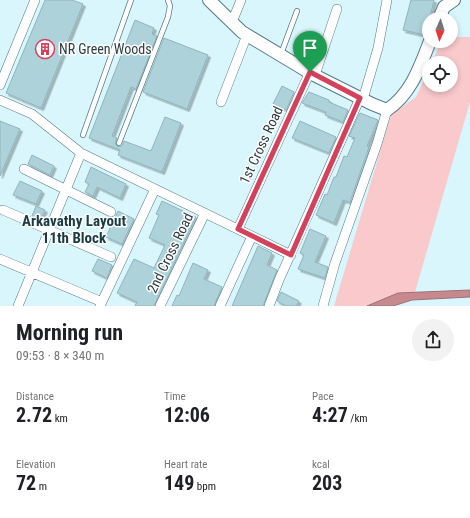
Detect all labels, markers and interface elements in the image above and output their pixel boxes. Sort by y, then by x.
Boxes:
north arrow [422,12,458,48]
map controls [422,12,458,92]
pin [293,31,327,72]
icon: arrive [299,37,321,59]
building icon: NR Green Woods [34,38,56,60]
place label: NR Green Woods [59,41,152,57]
button: locate [422,56,458,92]
street label: 1st Cross Road [236,104,286,186]
street label: 2nd Cross Road [144,210,196,296]
district label: Arkavathy Layout 11th Block [22,212,126,247]
button: share [412,319,454,361]
text: Morning run [16,320,123,345]
text: 09:53 · 8 × 340 m [16,348,104,363]
text: Distance [16,390,54,403]
text: Time [164,390,186,403]
text: Pace [312,390,334,403]
text: 2.72 [16,403,52,427]
text: 12:06 [164,403,210,427]
text: 4:27 [312,403,348,427]
text: km [52,412,68,425]
text: /km [348,412,368,425]
text: Elevation [16,458,56,471]
text: Heart rate [164,458,207,471]
text: kcal [312,458,330,471]
text: 72 [16,471,36,495]
text: 149 [164,471,194,495]
text: 203 [312,471,342,495]
text: m [36,480,47,493]
text: bpm [194,480,216,493]

